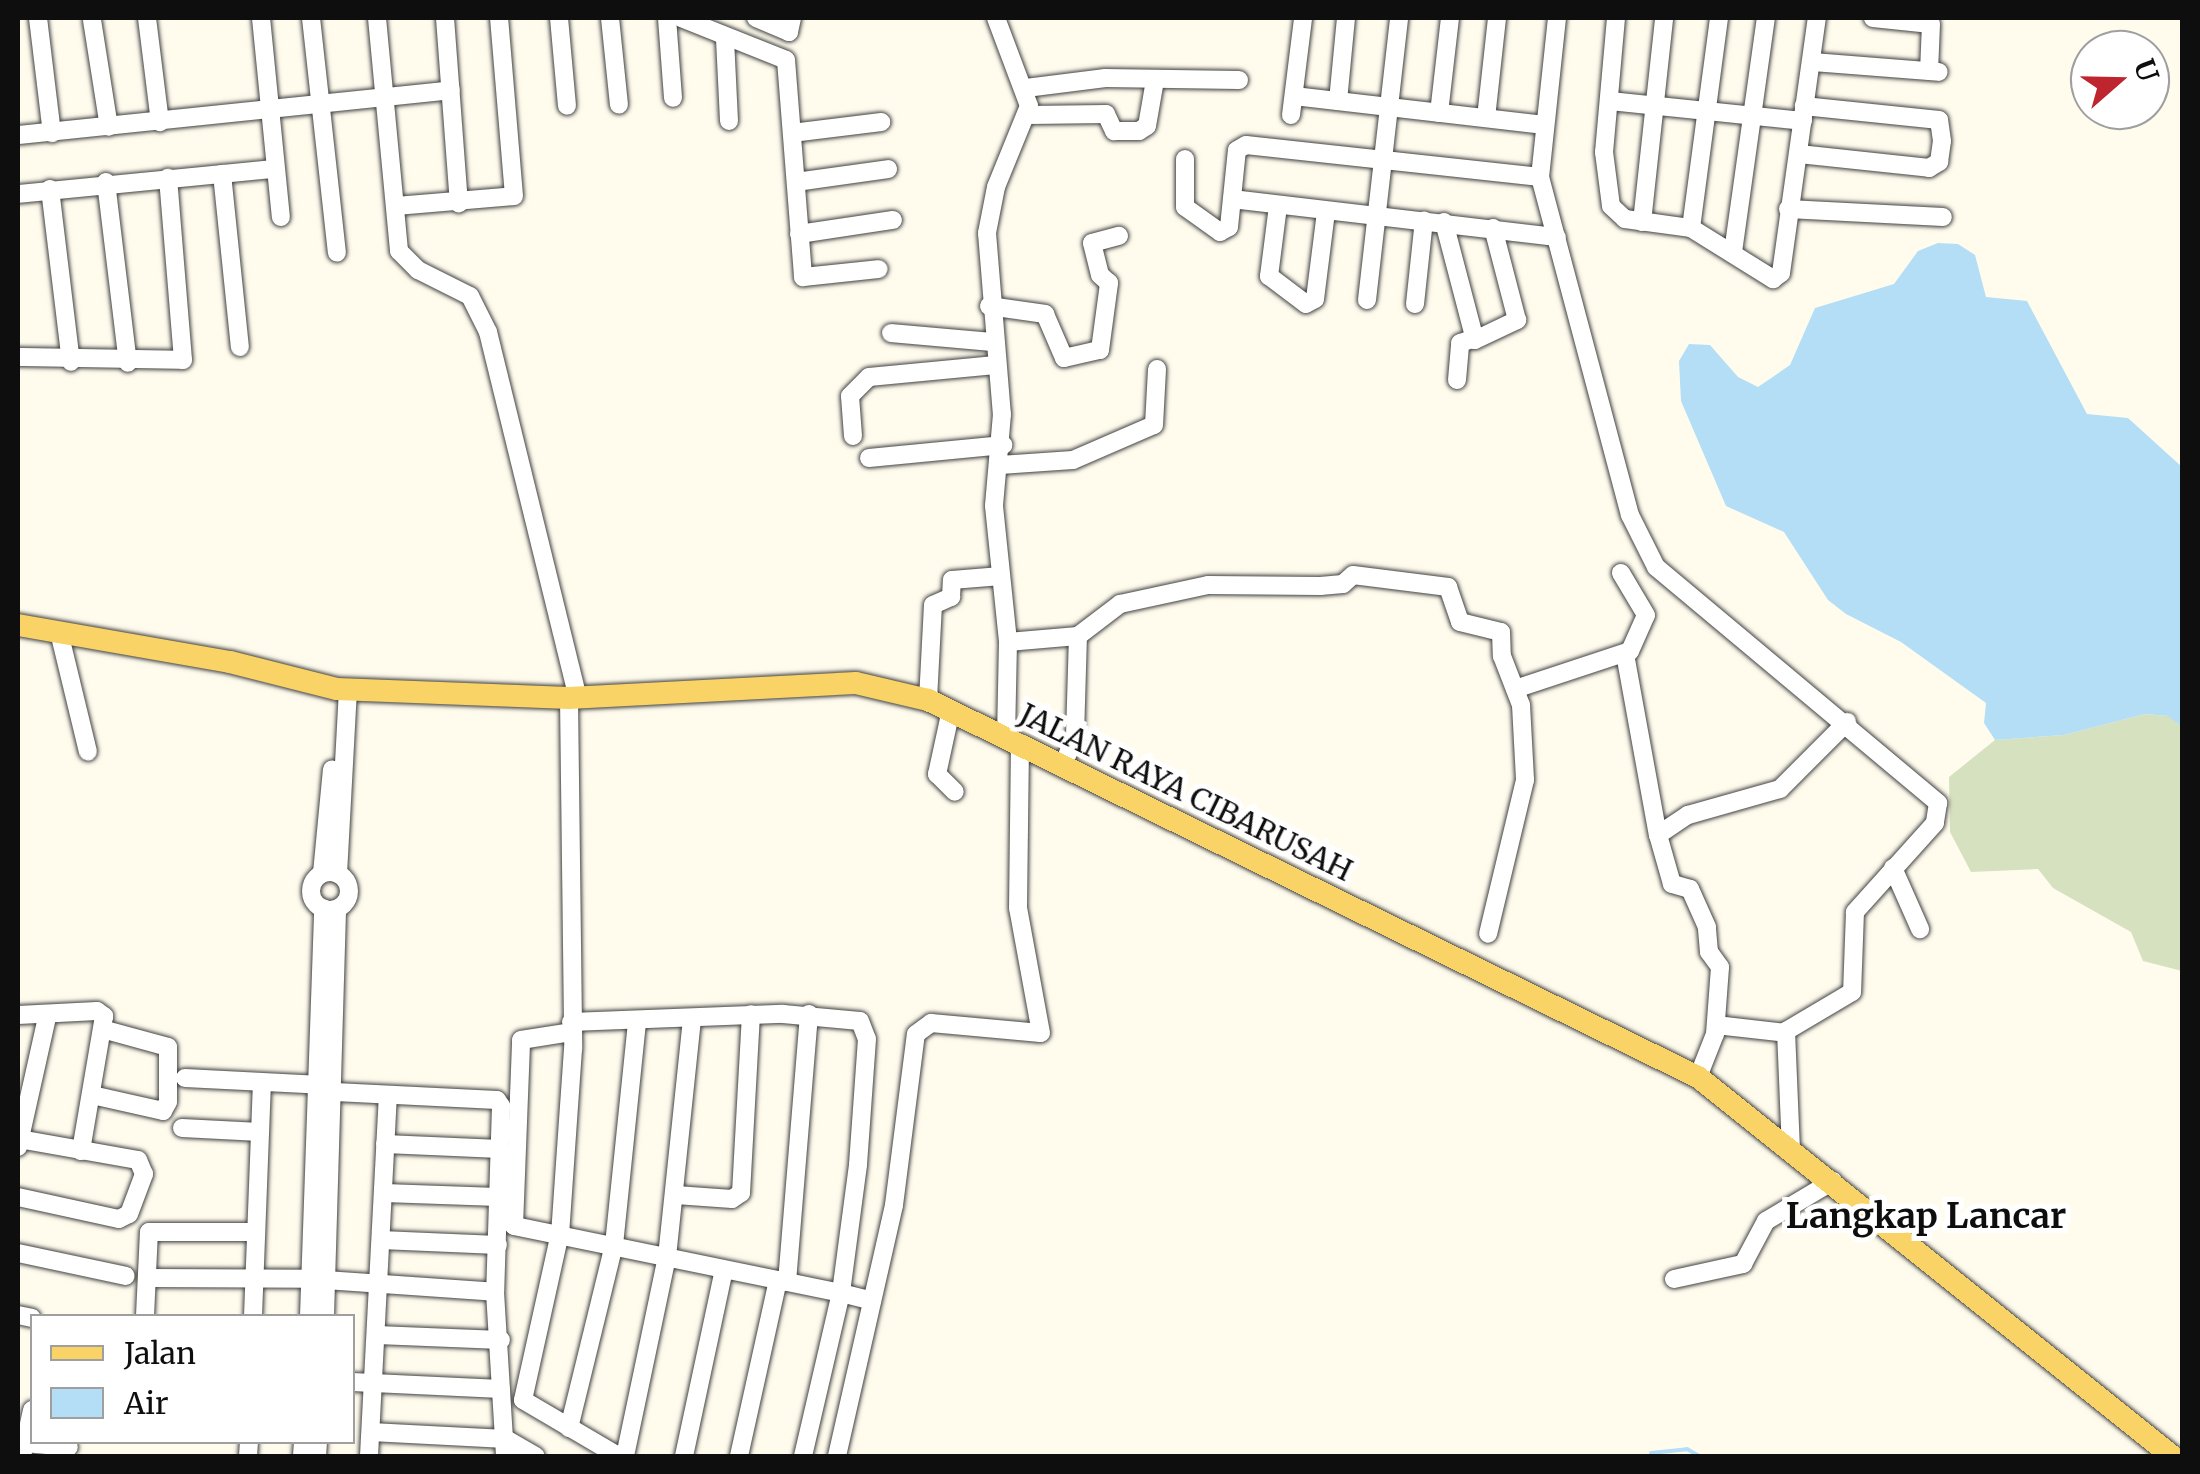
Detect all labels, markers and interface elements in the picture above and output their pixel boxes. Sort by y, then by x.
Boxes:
north arrow [2070,30,2170,130]
text: U [2126,54,2167,86]
street label: JALAN RAYA CIBARUSAH [1014,696,1358,888]
district label: Langkap Lancar [1786,1195,2066,1237]
legend [30,1314,355,1444]
text: Jalan [124,1334,196,1372]
text: Air [124,1384,168,1422]

